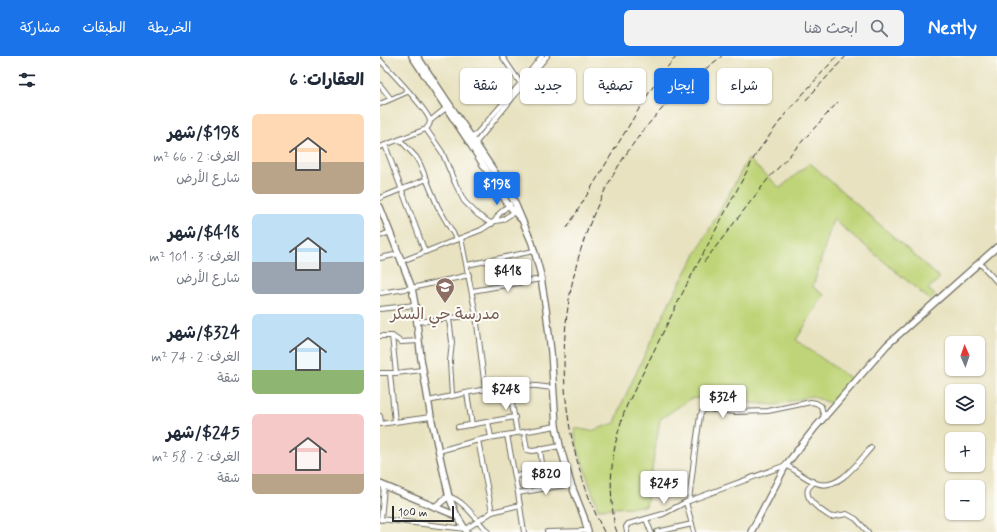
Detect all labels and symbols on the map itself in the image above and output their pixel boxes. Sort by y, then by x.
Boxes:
pin: $198 [473,172,521,206]
pin: $418 [484,259,532,293]
school or university icon: مدرسة حي السكر [434,276,456,304]
place label: مدرسة حي السكر [388,304,500,328]
north arrow [945,336,985,376]
pin: $248 [482,377,530,411]
pin: $324 [699,385,747,419]
pin: $820 [522,462,570,496]
pin: $245 [640,471,688,505]
scale bar [392,504,454,523]

